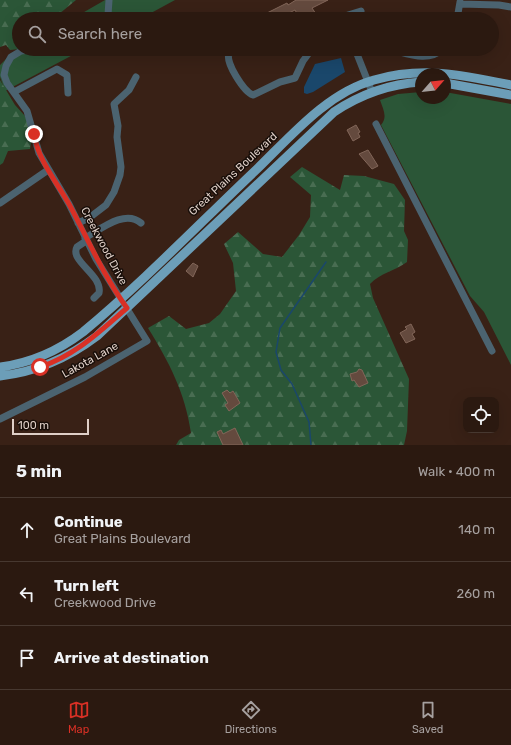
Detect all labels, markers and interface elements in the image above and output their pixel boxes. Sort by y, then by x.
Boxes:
search box [12,12,499,56]
icon: search [26,23,48,45]
text: Search here [58,25,142,43]
north arrow [415,68,451,104]
route end [25,125,43,143]
street label: Great Plains Boulevard [186,130,280,218]
street label: Creekwood Drive [78,205,130,287]
street label: Lakota Lane [60,339,120,381]
route start [31,358,49,376]
map controls [463,397,499,433]
button: locate [463,397,499,433]
scale bar [12,417,89,436]
text: 100 m [18,419,49,432]
text: 5 min [16,461,62,481]
text: Walk · 400 m [418,464,495,479]
text: Continue [54,513,123,531]
icon: ahead [16,519,38,541]
text: 140 m [458,522,495,537]
text: Great Plains Boulevard [54,531,191,546]
text: Turn left [54,577,119,595]
icon: left [16,583,38,605]
text: 260 m [457,586,495,601]
text: Creekwood Drive [54,595,156,610]
icon: arrive [16,647,38,669]
text: Arrive at destination [54,649,209,667]
tab: Map [68,699,90,736]
tab: Directions [225,699,277,736]
tab: Saved [412,699,443,736]

